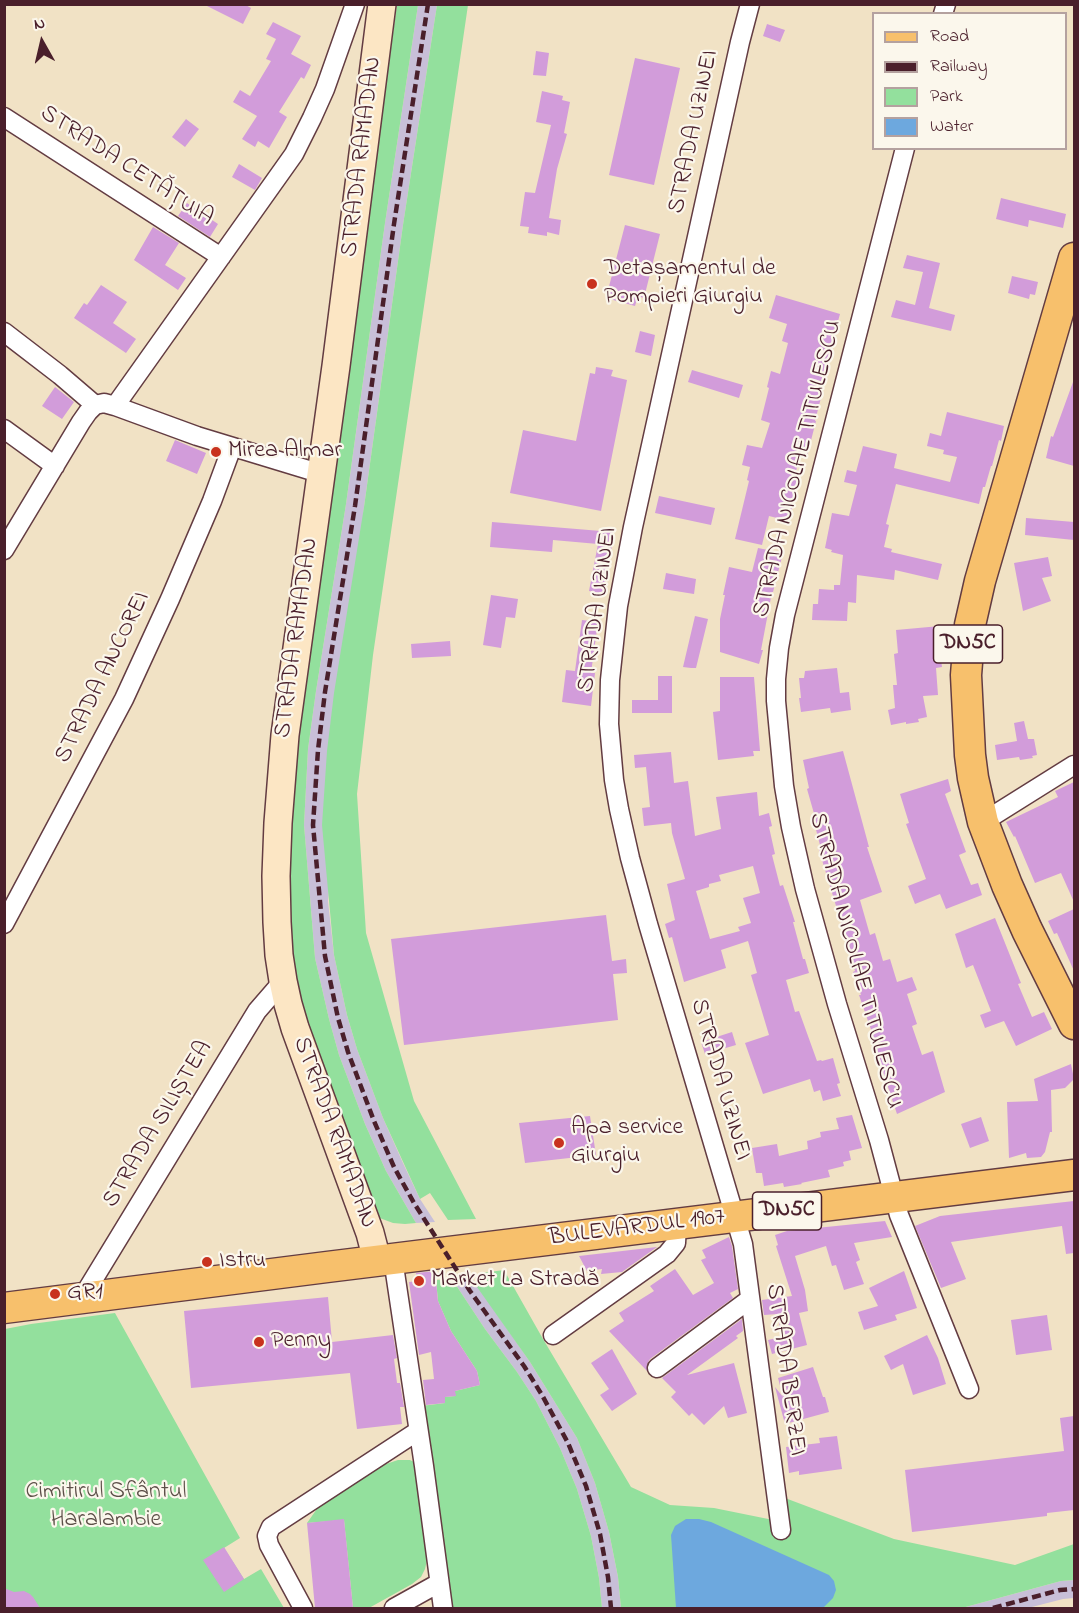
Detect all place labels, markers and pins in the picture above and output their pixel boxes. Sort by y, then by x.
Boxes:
place label: Detașamentul de Pompieri Giurgiu [604,256,776,312]
marker: Detașamentul de Pompieri Giurgiu [585,277,599,291]
place label: Mirea Almar [228,438,342,466]
marker: Mirea Almar [209,445,223,459]
place label: Apa service Giurgiu [571,1115,683,1171]
marker: Apa service Giurgiu [552,1136,566,1150]
place label: Istru [219,1248,266,1276]
marker: Istru [200,1255,214,1269]
place label: Market La Stradă [431,1267,599,1295]
marker: Market La Stradă [412,1274,426,1288]
place label: GR1 [67,1280,103,1308]
marker: GR1 [48,1287,62,1301]
place label: Penny [271,1328,331,1356]
marker: Penny [252,1335,266,1349]

